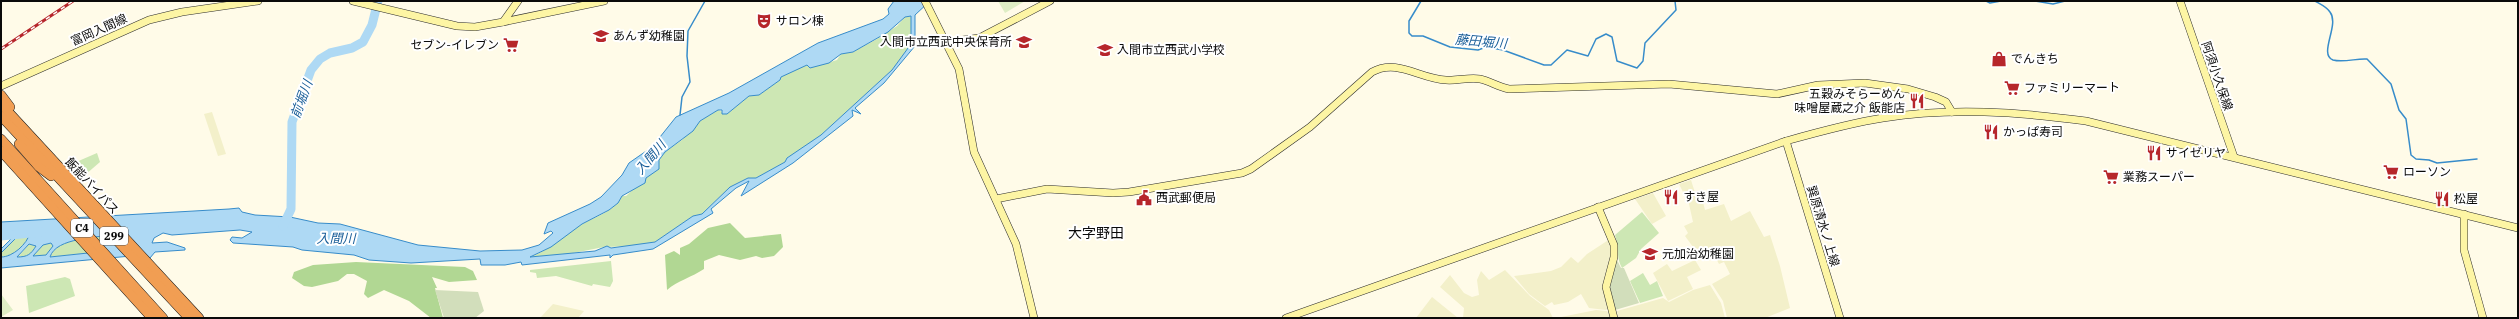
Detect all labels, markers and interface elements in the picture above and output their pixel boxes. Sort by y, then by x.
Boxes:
street label: 富岡入間線 [68,10,129,49]
theatre icon: サロン棟 [755,12,773,30]
place label: サロン棟 [776,13,824,28]
school or university icon: あんず幼稚園 [592,27,610,45]
place label: あんず幼稚園 [613,28,685,43]
water label: 藤田堀川 [1454,31,1510,52]
school or university icon: 入間市立西武中央保育所 [1015,33,1033,51]
place label: 入間市立西武中央保育所 [880,34,1012,49]
supermarket icon: セブン-イレブン [502,36,520,54]
place label: セブン-イレブン [410,37,499,52]
street label: 阿須小久保線 [2199,39,2236,112]
school or university icon: 入間市立西武小学校 [1096,41,1114,59]
place label: 入間市立西武小学校 [1117,42,1225,57]
shop icon: でんきち [1990,50,2008,68]
place label: でんきち [2011,51,2059,66]
water label: 前堀川 [287,76,317,120]
supermarket icon: ファミリーマート [2003,79,2021,97]
place label: ファミリーマート [2024,80,2120,95]
place label: 五穀みそらーめん 味噌屋蔵之介 飯能店 [1794,86,1905,115]
restaurant icon: 五穀みそらーめん 味噌屋蔵之介 飯能店 [1908,92,1926,110]
restaurant icon: かっぱ寿司 [1982,123,2000,141]
place label: かっぱ寿司 [2003,124,2063,139]
water label: 入間川 [631,135,671,178]
restaurant icon: サイゼリヤ [2145,144,2163,162]
place label: サイゼリヤ [2166,145,2226,160]
street label: 飯能バイパス [62,154,122,217]
supermarket icon: ローソン [2382,163,2400,181]
place label: ローソン [2403,164,2451,179]
supermarket icon: 業務スーパー [2102,168,2120,186]
place label: 業務スーパー [2123,169,2195,184]
street label: 巽原清水ノ上線 [1804,183,1843,268]
restaurant icon: すき屋 [1662,188,1680,206]
public building icon: 西武郵便局 [1135,189,1153,207]
place label: すき屋 [1683,189,1719,204]
place label: 西武郵便局 [1156,190,1216,205]
restaurant icon: 松屋 [2433,190,2451,208]
place label: 松屋 [2454,191,2478,206]
road number: C4 [71,219,93,237]
district label: 大字野田 [1068,224,1124,242]
road number: 299 [100,227,128,245]
water label: 入間川 [316,230,357,247]
school or university icon: 元加治幼稚園 [1641,245,1659,263]
place label: 元加治幼稚園 [1662,246,1734,261]

